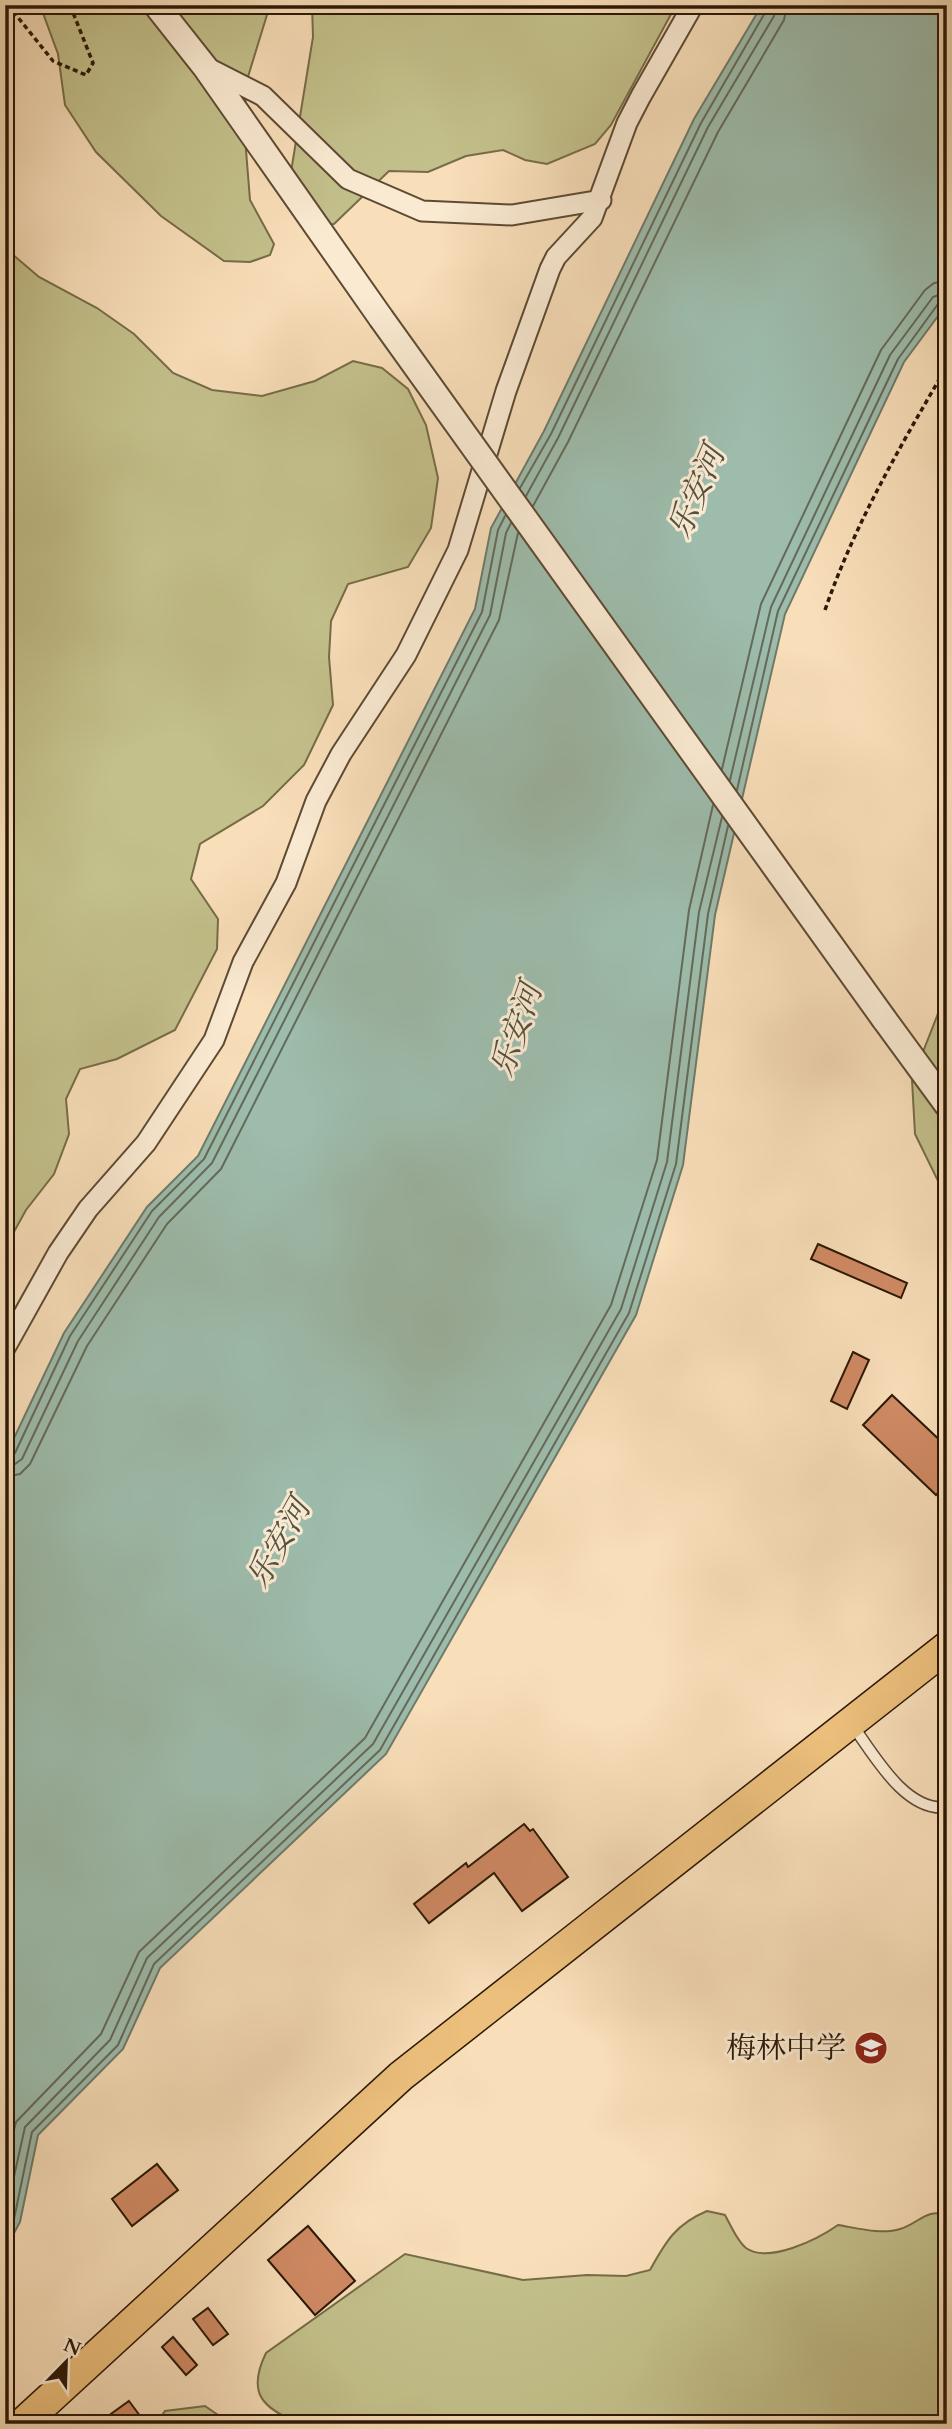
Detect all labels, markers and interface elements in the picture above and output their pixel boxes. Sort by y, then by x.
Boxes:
water label: 乐安河 [658,435,738,545]
water label: 乐安河 [481,973,555,1083]
water label: 乐安河 [236,1486,324,1596]
place label: 梅林中学 [726,2028,846,2069]
school or university icon: 梅林中学 [852,2029,890,2067]
north arrow [32,2328,102,2398]
text: N [60,2332,85,2363]

